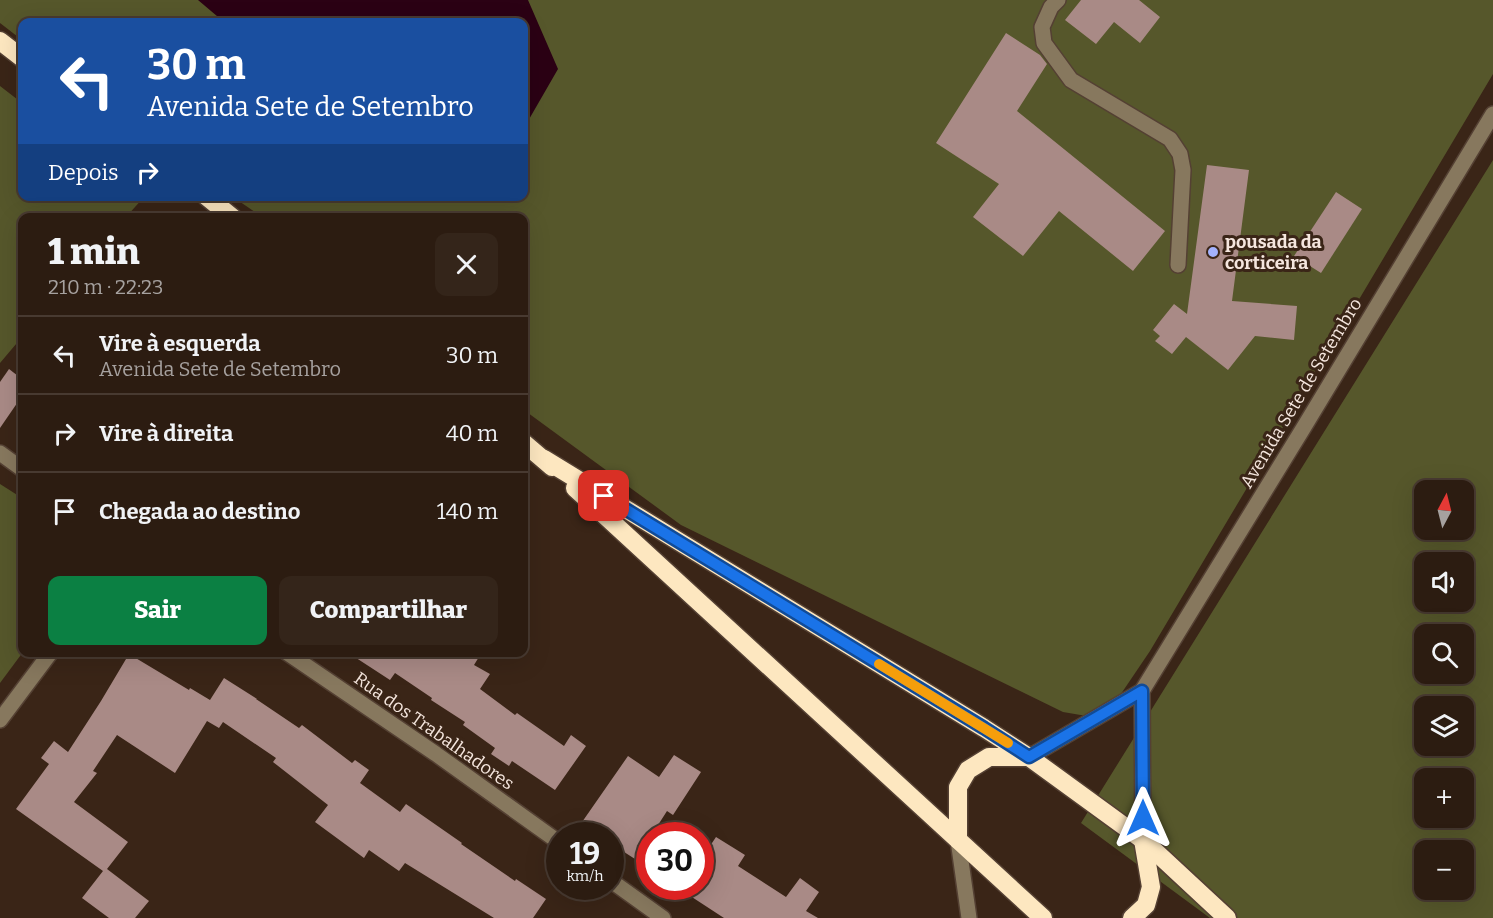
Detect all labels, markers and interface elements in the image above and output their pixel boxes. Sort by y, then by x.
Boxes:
text: 30 m [147,40,246,90]
icon: left [48,42,126,120]
text: Avenida Sete de Setembro [147,91,474,123]
icon: right [131,156,164,189]
text: Depois [48,159,119,186]
text: 1 min [48,230,140,274]
place label: pousada da corticeira [1225,231,1322,274]
button: close [435,233,498,296]
marker: pousada da corticeira [1206,245,1220,259]
text: 210 m · 22:23 [48,275,163,299]
street label: Avenida Sete de Setembro [1235,294,1367,492]
text: Vire à esquerda [99,330,260,357]
icon: left [48,339,81,372]
text: 30 m [446,342,498,369]
text: Avenida Sete de Setembro [99,357,341,381]
icon: right [48,417,81,450]
text: Vire à direita [99,420,233,447]
text: 40 m [446,420,498,447]
pin [578,470,629,521]
icon: arrive [587,479,620,512]
north arrow [1414,480,1474,540]
map controls [1414,480,1474,900]
icon: arrive [48,495,81,528]
text: Chegada ao destino [99,498,300,525]
text: 140 m [437,498,498,525]
button: sound [1414,552,1474,612]
button: Sair [48,576,267,645]
button: Compartilhar [279,576,498,645]
button: search [1414,624,1474,684]
street label: Rua dos Trabalhadores [350,667,518,795]
button: layers [1414,696,1474,756]
button: + [1414,768,1474,828]
position arrow [1111,786,1175,850]
speed limit sign: 30 [636,822,714,900]
text: 19 [570,836,600,872]
button: − [1414,840,1474,900]
text: km/h [566,867,604,885]

